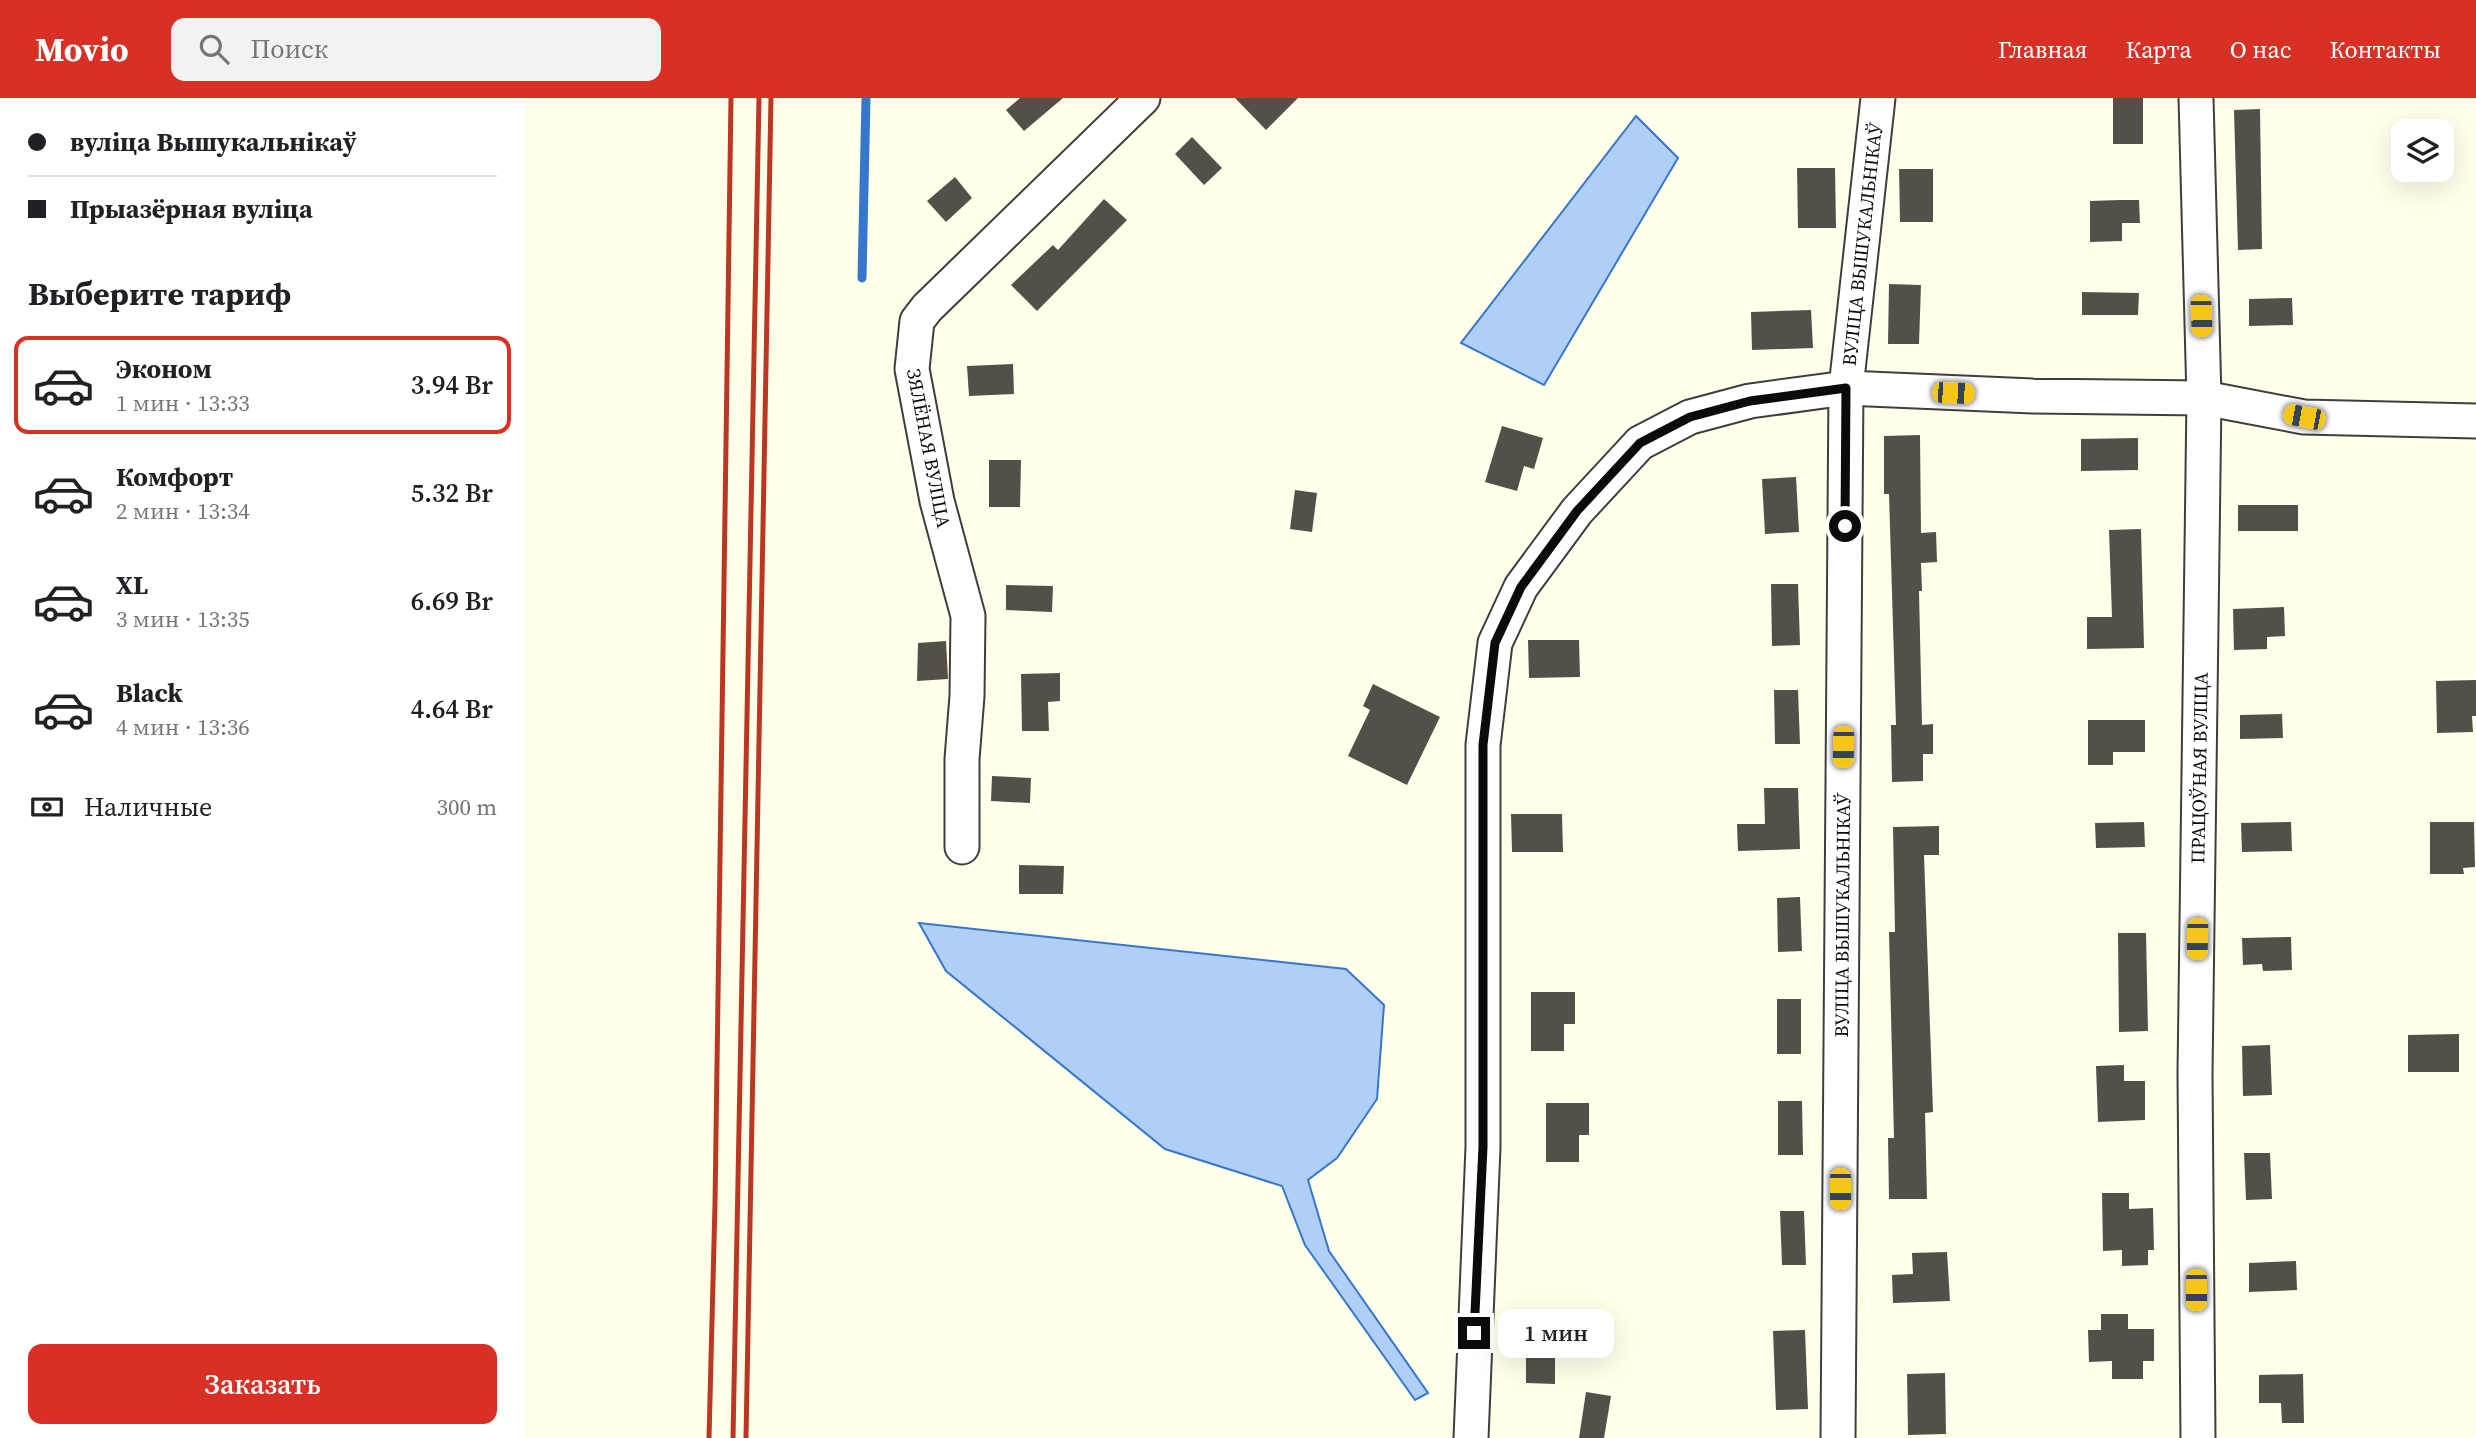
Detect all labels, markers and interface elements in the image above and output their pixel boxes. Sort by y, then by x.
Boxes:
search box [171,18,661,81]
text: Movio [35,27,129,72]
icon: search [195,30,233,68]
text: Поиск [251,31,328,67]
text: Главная [1998,33,2087,66]
text: Карта [2125,33,2192,66]
text: О нас [2230,33,2291,66]
text: Контакты [2329,33,2441,66]
map controls [2391,119,2454,182]
button: layers [2391,119,2454,182]
street label: ВУЛІЦА ВЫШУКАЛЬНІКАЎ [1836,120,1888,367]
text: вуліца Вышукальнікаў [70,124,357,160]
text: Прыазёрная вуліца [70,191,313,227]
text: Выберите тариф [28,272,291,316]
car [2190,295,2213,337]
text: Эконом [116,351,212,387]
icon: car [32,354,95,417]
street label: ЗЯЛЁНАЯ ВУЛІЦА [901,366,957,530]
text: 3.94 Br [411,367,493,403]
car [1932,382,1975,404]
text: 1 мин · 13:33 [116,387,250,419]
car [2282,403,2327,431]
text: Комфорт [116,459,233,495]
icon: car [32,462,95,525]
text: 5.32 Br [411,475,493,511]
text: 2 мин · 13:34 [116,495,250,527]
route start [1829,510,1861,542]
text: XL [116,567,148,603]
icon: car [32,570,95,633]
text: 6.69 Br [411,583,493,619]
text: 3 мин · 13:35 [116,603,250,635]
street label: ПРАЦОЎНАЯ ВУЛІЦА [2184,672,2214,864]
text: Black [116,675,183,711]
icon: car [32,678,95,741]
text: 4.64 Br [411,691,493,727]
text: 4 мин · 13:36 [116,711,250,743]
car [1833,726,1854,768]
icon: cash [28,788,66,826]
text: Наличные [84,789,212,825]
text: 300 m [436,791,497,823]
street label: ВУЛІЦА ВЫШУКАЛЬНІКАЎ [1828,792,1856,1038]
car [2187,918,2208,960]
car [1830,1168,1851,1210]
car [2186,1269,2207,1311]
callout: 1 мин [1499,1308,1614,1358]
route end [1458,1317,1490,1349]
text: 1 мин [1524,1317,1588,1349]
button: Заказать [28,1344,497,1424]

